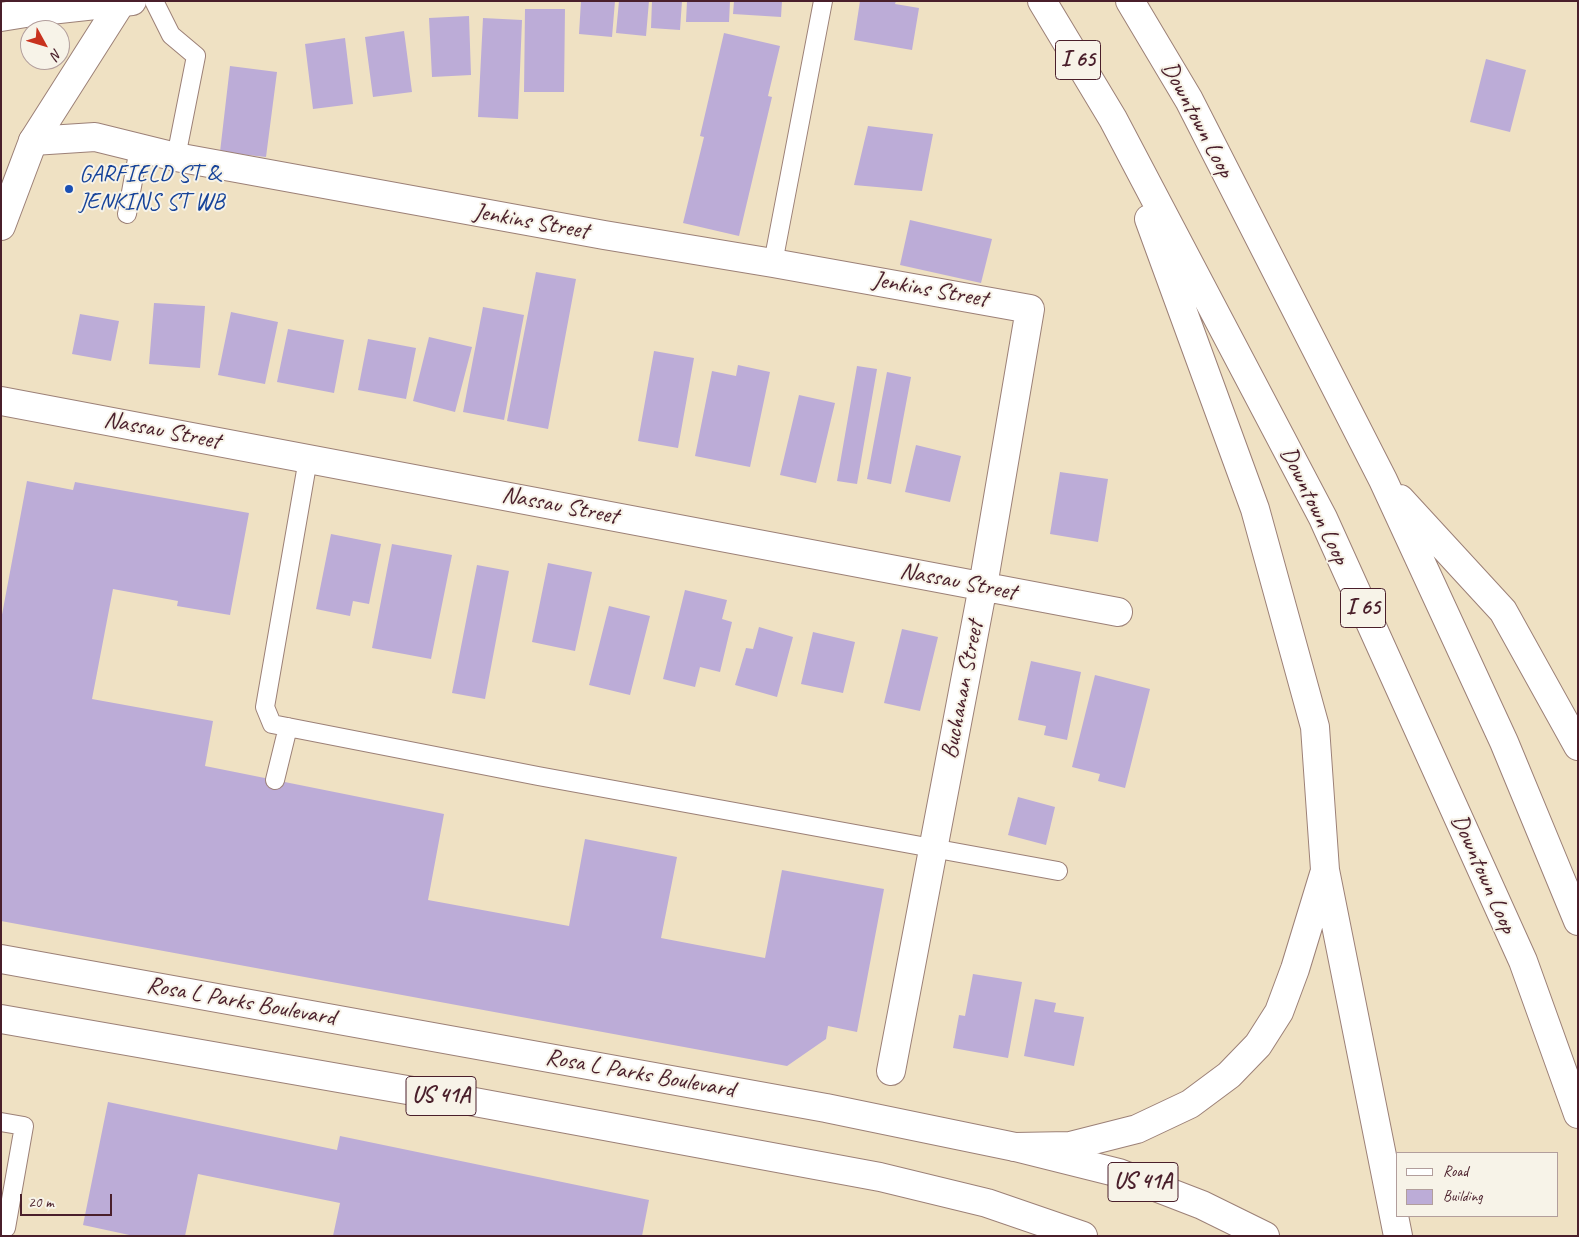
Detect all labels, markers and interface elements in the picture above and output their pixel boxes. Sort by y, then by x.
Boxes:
north arrow [20,20,70,70]
road number: I 65 [1056,40,1100,80]
text: N [47,45,66,63]
street label: Downtown Loop [1154,57,1240,183]
place label: GARFIELD ST & JENKINS ST WB [79,161,224,217]
marker: GARFIELD ST & JENKINS ST WB [63,183,75,195]
street label: Jenkins Street [471,198,591,246]
street label: Jenkins Street [870,266,990,314]
street label: Nassau Street [101,406,223,456]
street label: Downtown Loop [1273,443,1355,569]
street label: Nassau Street [499,481,621,531]
street label: Nassau Street [897,557,1019,607]
road number: I 65 [1340,588,1386,628]
street label: Buchanan Street [936,619,990,761]
street label: Downtown Loop [1444,810,1522,938]
street label: Rosa L Parks Boulevard [144,971,338,1033]
street label: Rosa L Parks Boulevard [543,1043,737,1105]
road number: US 41A [406,1076,476,1116]
legend [1396,1152,1559,1217]
road number: US 41A [1108,1162,1178,1202]
text: Road [1443,1162,1468,1181]
scale bar [22,1184,115,1216]
text: Building [1443,1187,1482,1206]
text: 20 m [28,1193,54,1212]

